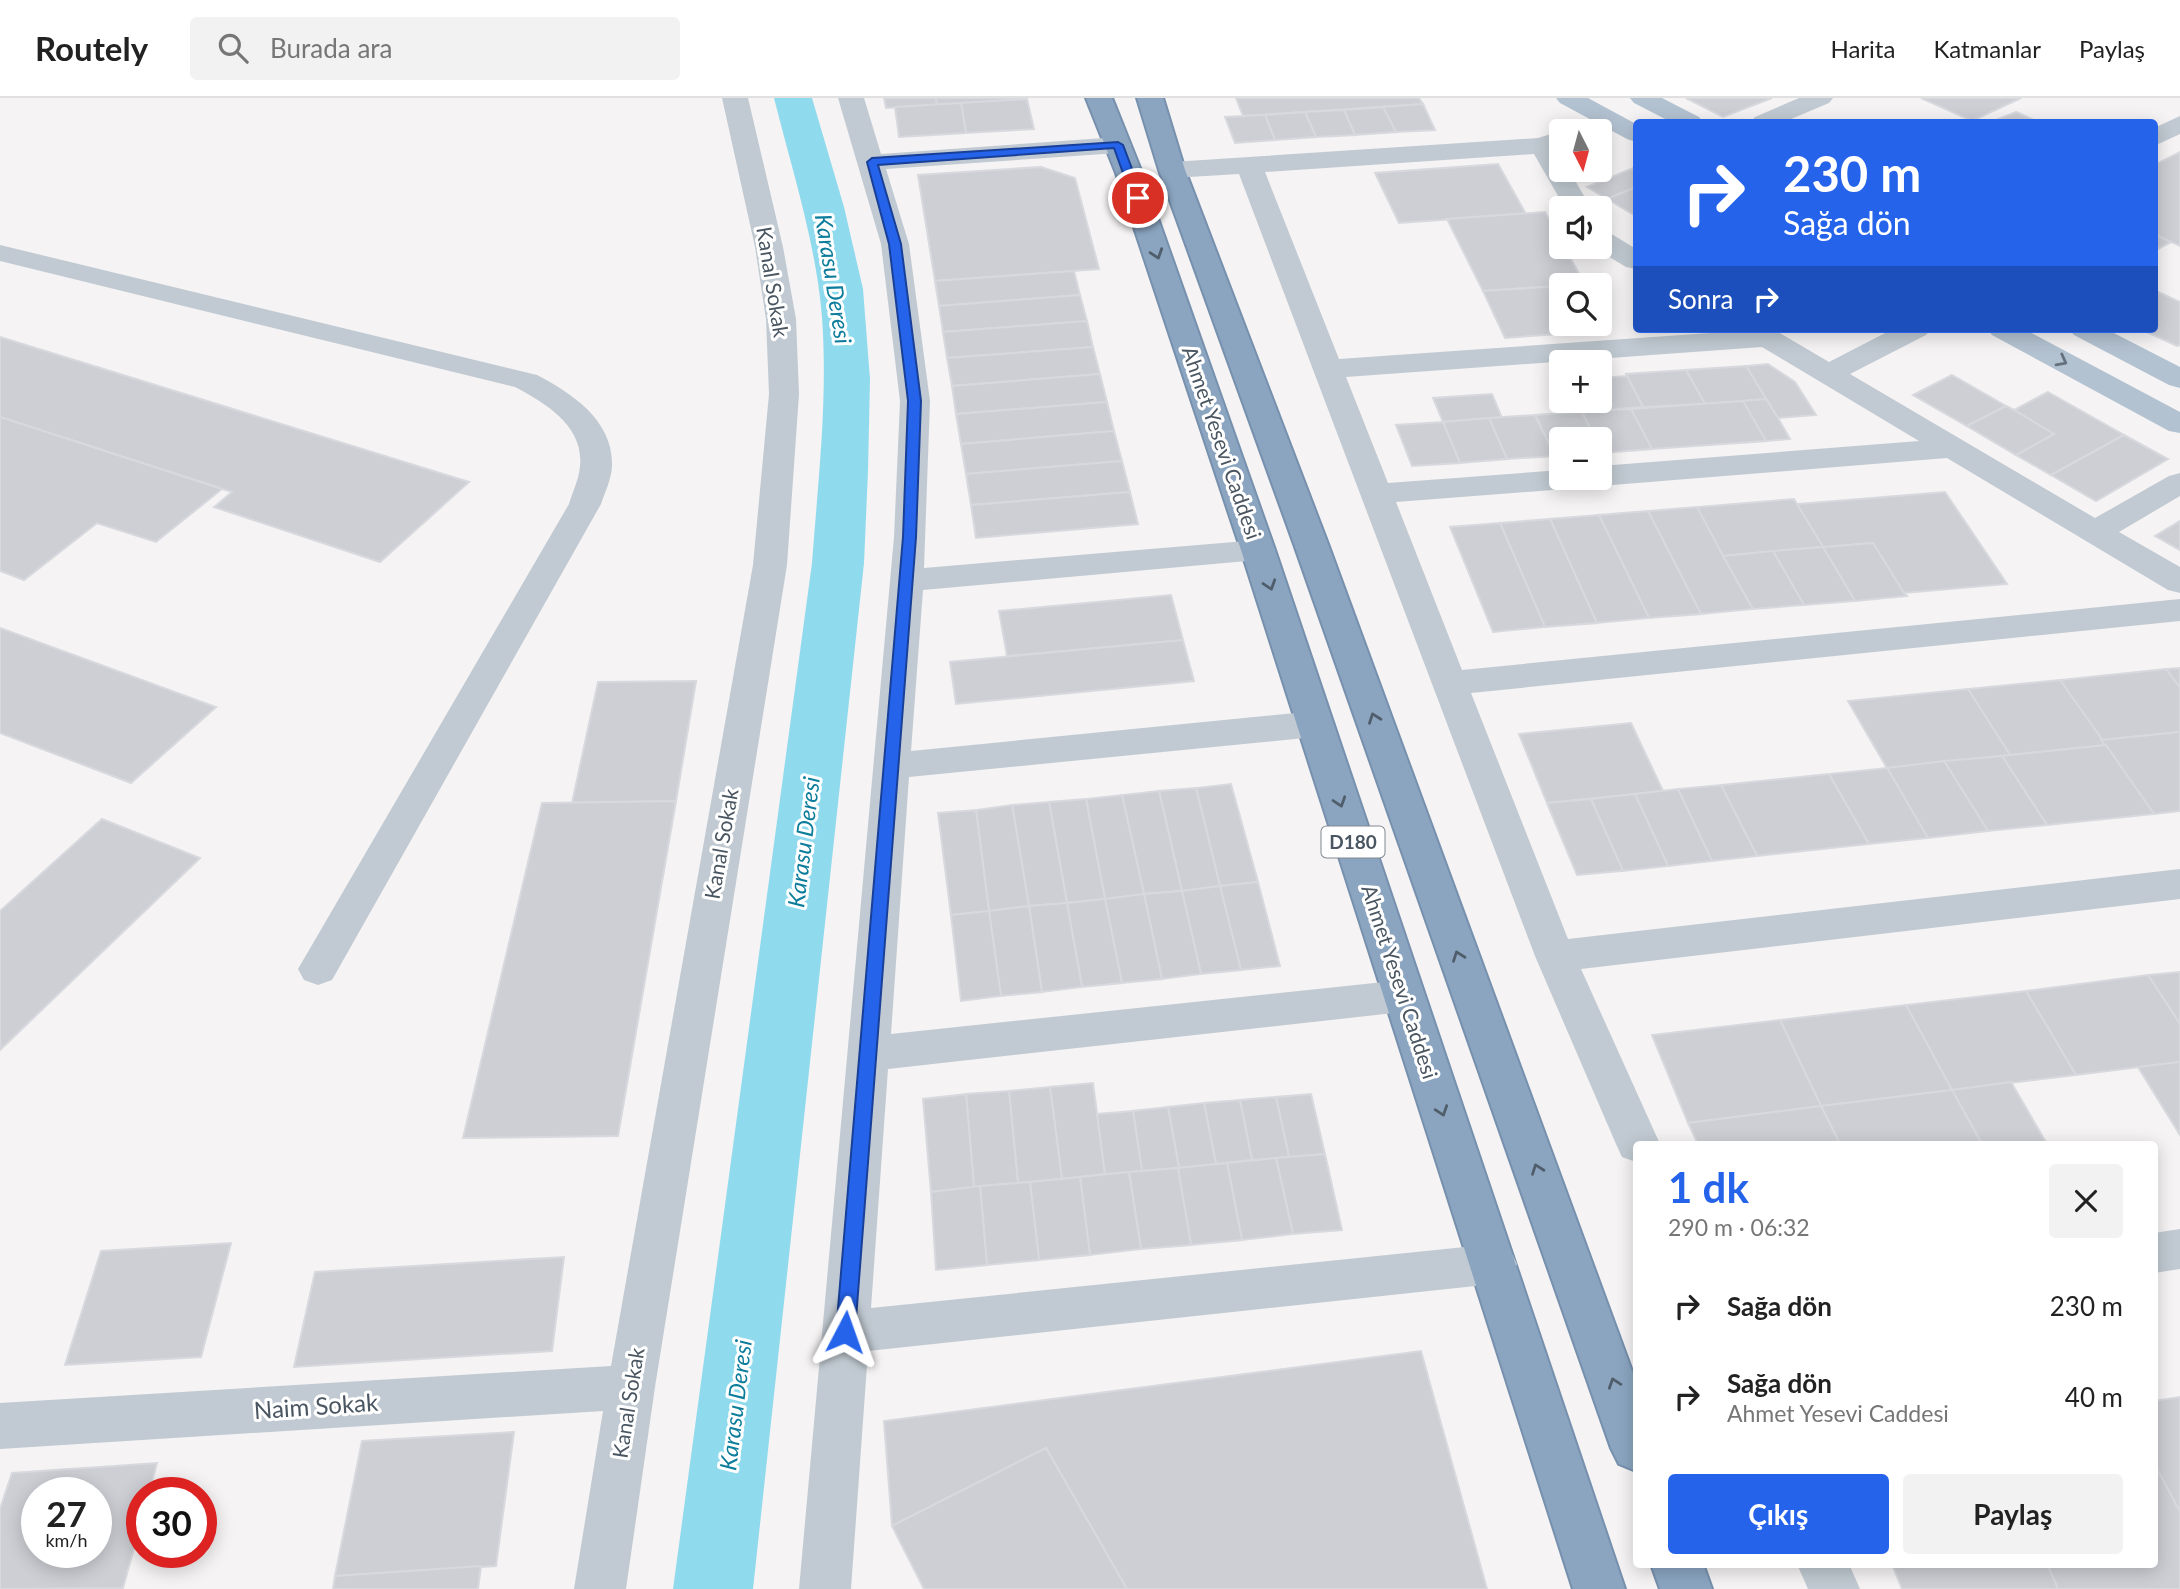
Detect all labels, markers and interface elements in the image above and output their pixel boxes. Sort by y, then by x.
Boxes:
search box [190,17,680,80]
text: Routely [35,28,148,68]
icon: search [214,29,252,67]
text: Burada ara [270,32,393,64]
text: Harita [1830,34,1895,63]
text: Katmanlar [1933,34,2041,63]
text: Paylaş [2079,34,2145,63]
north arrow [1549,119,1612,182]
map controls [1549,119,1612,490]
text: 230 m [1783,144,1921,202]
icon: right [1668,147,1759,238]
pin [1108,168,1168,228]
icon: arrive [1119,179,1157,217]
button: sound [1549,196,1612,259]
text: Sağa dön [1783,203,1911,242]
water label: Karasu Deresi [810,212,858,346]
street label: Kanal Sokak [752,225,795,339]
one-way arrow [1149,247,1163,260]
button: search [1549,273,1612,336]
icon: right [1747,280,1785,318]
text: Sonra [1668,283,1733,315]
street label: Ahmet Yesevi Caddesi [1178,343,1267,542]
button: + [1549,350,1612,413]
one-way arrow [2055,353,2067,366]
button: − [1549,427,1612,490]
one-way arrow [1261,579,1276,591]
one-way arrow [1368,713,1382,725]
water label: Karasu Deresi [781,775,825,909]
street label: Kanal Sokak [699,786,743,901]
one-way arrow [1332,795,1346,807]
road number: D180 [1322,827,1384,858]
street label: Ahmet Yesevi Caddesi [1357,881,1444,1082]
one-way arrow [1452,950,1466,962]
one-way arrow [1434,1104,1448,1116]
text: 1 dk [1668,1162,1749,1212]
one-way arrow [1531,1164,1545,1176]
button: close [2049,1164,2123,1238]
text: 290 m · 06:32 [1668,1213,1810,1241]
icon: right [1668,1287,1706,1325]
text: Sağa dön [1727,1290,1832,1322]
text: 230 m [2050,1290,2123,1322]
position arrow [808,1295,882,1369]
water label: Karasu Deresi [713,1338,757,1472]
street label: Kanal Sokak [606,1345,649,1460]
text: Sağa dön [1727,1367,1832,1399]
one-way arrow [1608,1378,1622,1390]
icon: right [1668,1378,1706,1416]
text: 40 m [2065,1381,2123,1413]
street label: Naim Sokak [253,1387,380,1424]
text: Ahmet Yesevi Caddesi [1727,1399,1949,1427]
button: Çıkış [1668,1474,1889,1554]
button: Paylaş [1903,1474,2123,1554]
speed limit sign: 30 [126,1477,217,1568]
text: 27 [46,1492,87,1534]
text: km/h [45,1529,88,1551]

